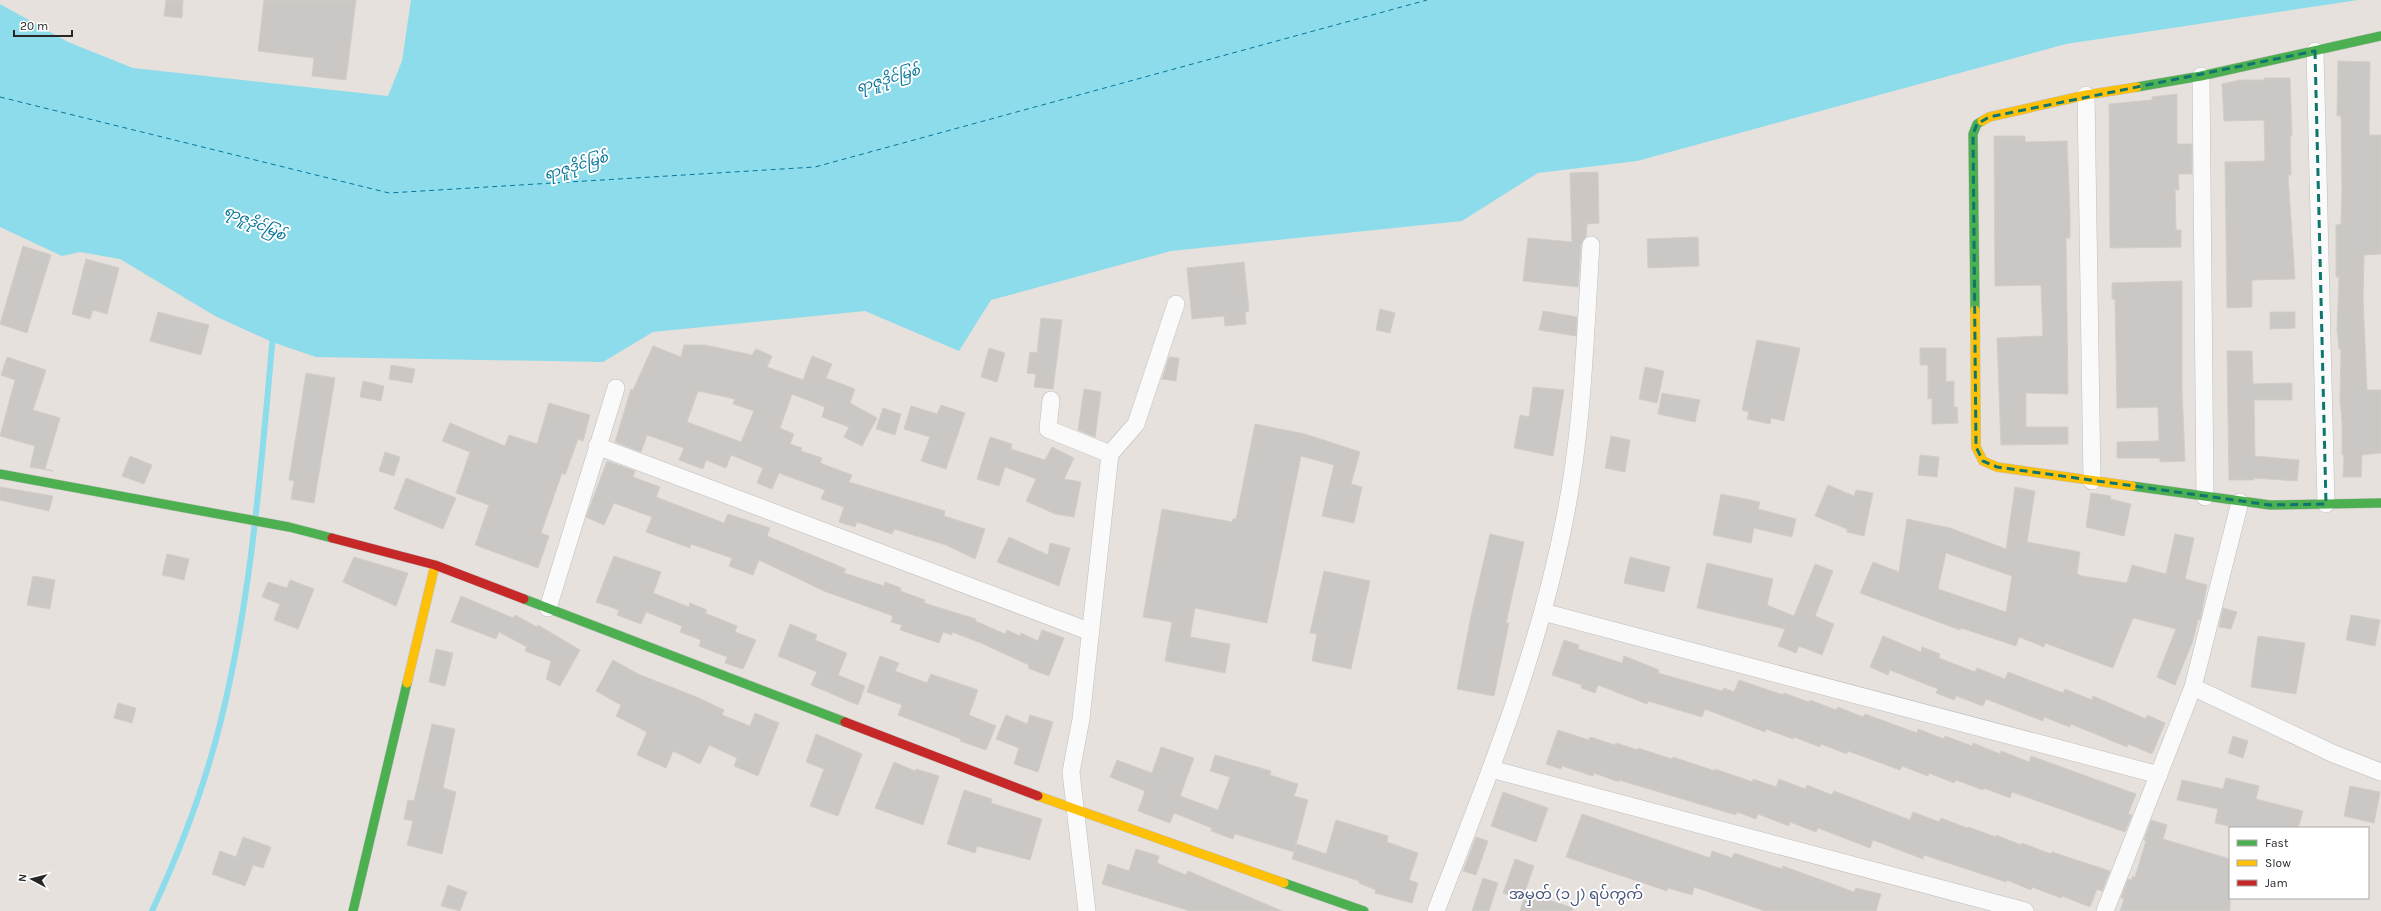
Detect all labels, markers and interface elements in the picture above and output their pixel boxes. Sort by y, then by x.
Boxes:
scale bar [14,12,72,38]
text: 20 m [20,19,48,33]
water label: ရာဇူဒိုင်မြစ် [853,59,924,99]
water label: ရာဇူဒိုင်မြစ် [541,146,612,186]
water label: ရာဇူဒိုင်မြစ် [220,200,291,248]
legend [2229,827,2369,899]
text: Fast [2265,836,2289,850]
text: Slow [2265,856,2291,870]
north arrow [12,859,52,899]
text: N [16,873,30,883]
text: Jam [2265,876,2288,890]
district label: အမှတ် (၁၂) ရပ်ကွက် [1509,884,1643,906]

